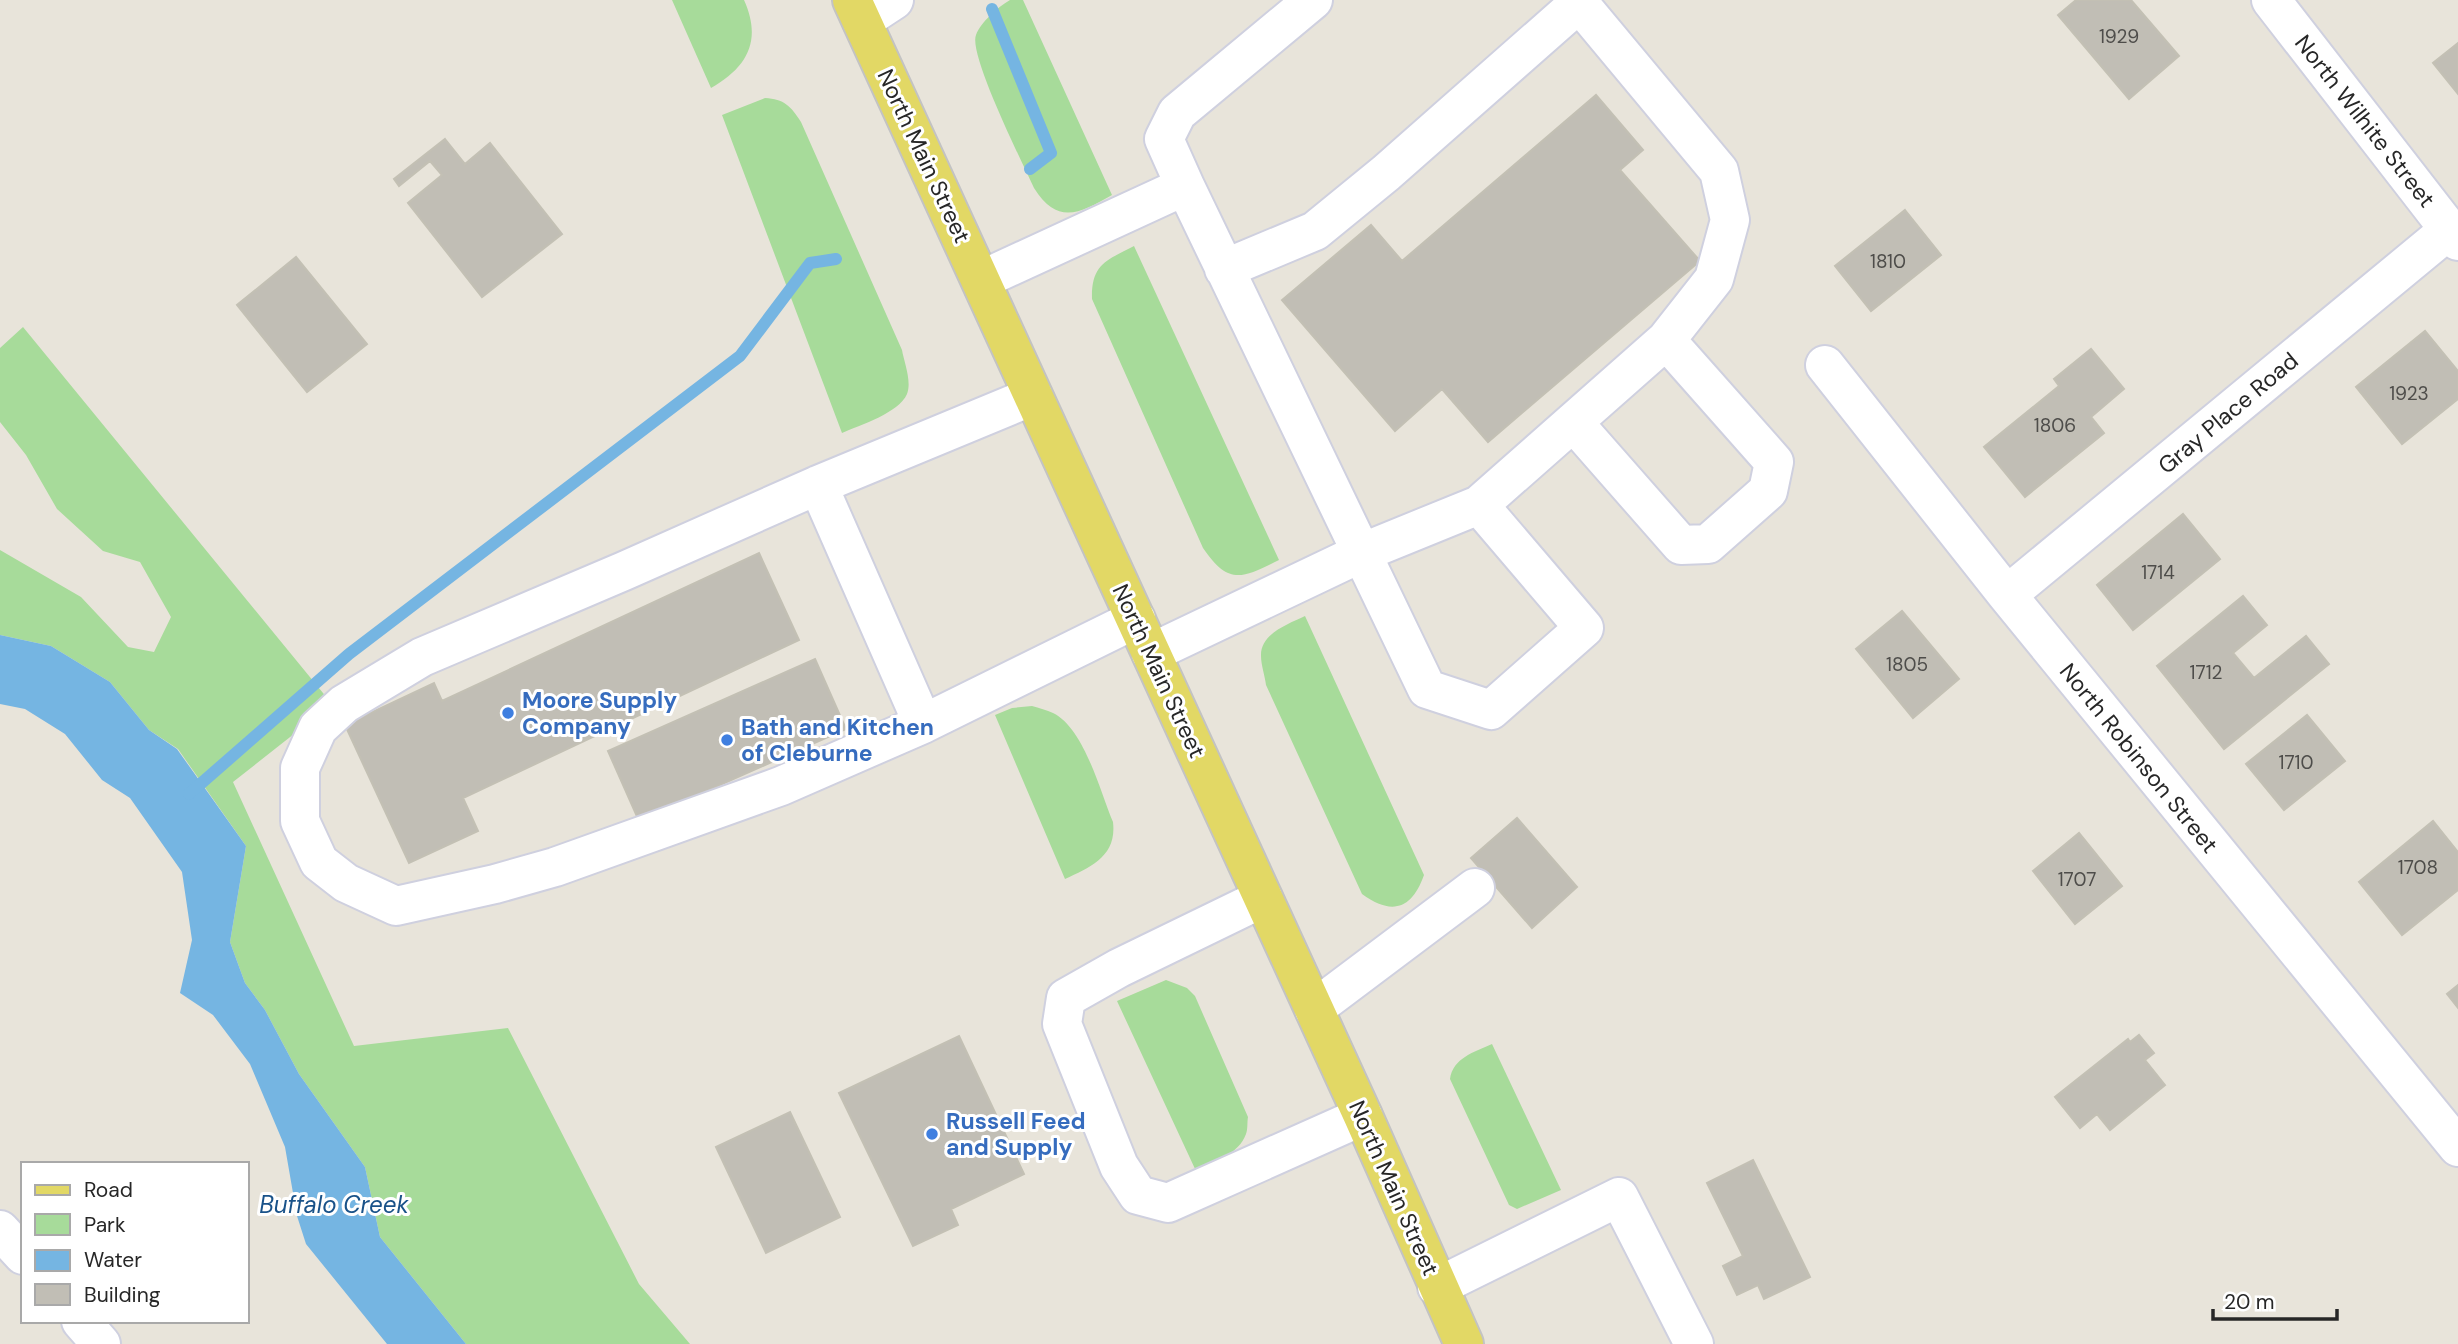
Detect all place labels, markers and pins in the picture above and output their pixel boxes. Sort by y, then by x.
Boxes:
place label: Moore Supply Company [522,685,677,741]
marker: Moore Supply Company [500,705,516,721]
place label: Bath and Kitchen of Cleburne [741,712,934,768]
marker: Bath and Kitchen of Cleburne [719,732,735,748]
place label: Russell Feed and Supply [946,1106,1086,1162]
marker: Russell Feed and Supply [924,1126,940,1142]

